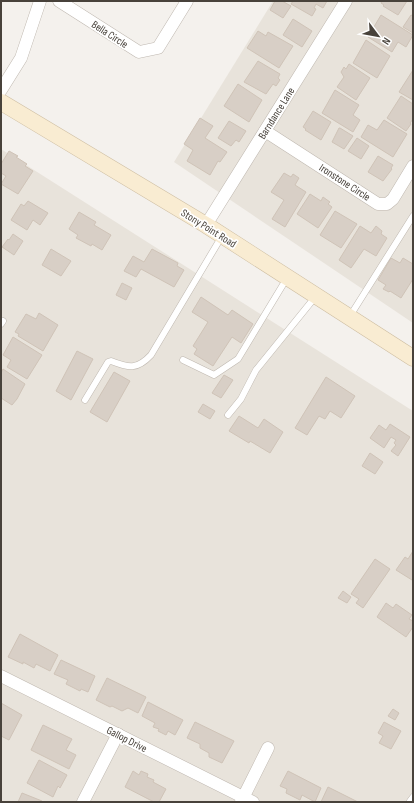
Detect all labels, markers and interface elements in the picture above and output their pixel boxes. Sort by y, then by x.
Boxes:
north arrow [358,16,398,56]
street label: Bella Circle [89,18,130,51]
text: N [379,35,393,47]
street label: Barndance Lane [255,85,297,142]
street label: Ironstone Circle [317,161,373,204]
street label: Stony Point Road [179,206,239,251]
street label: Gallop Drive [104,724,149,755]

